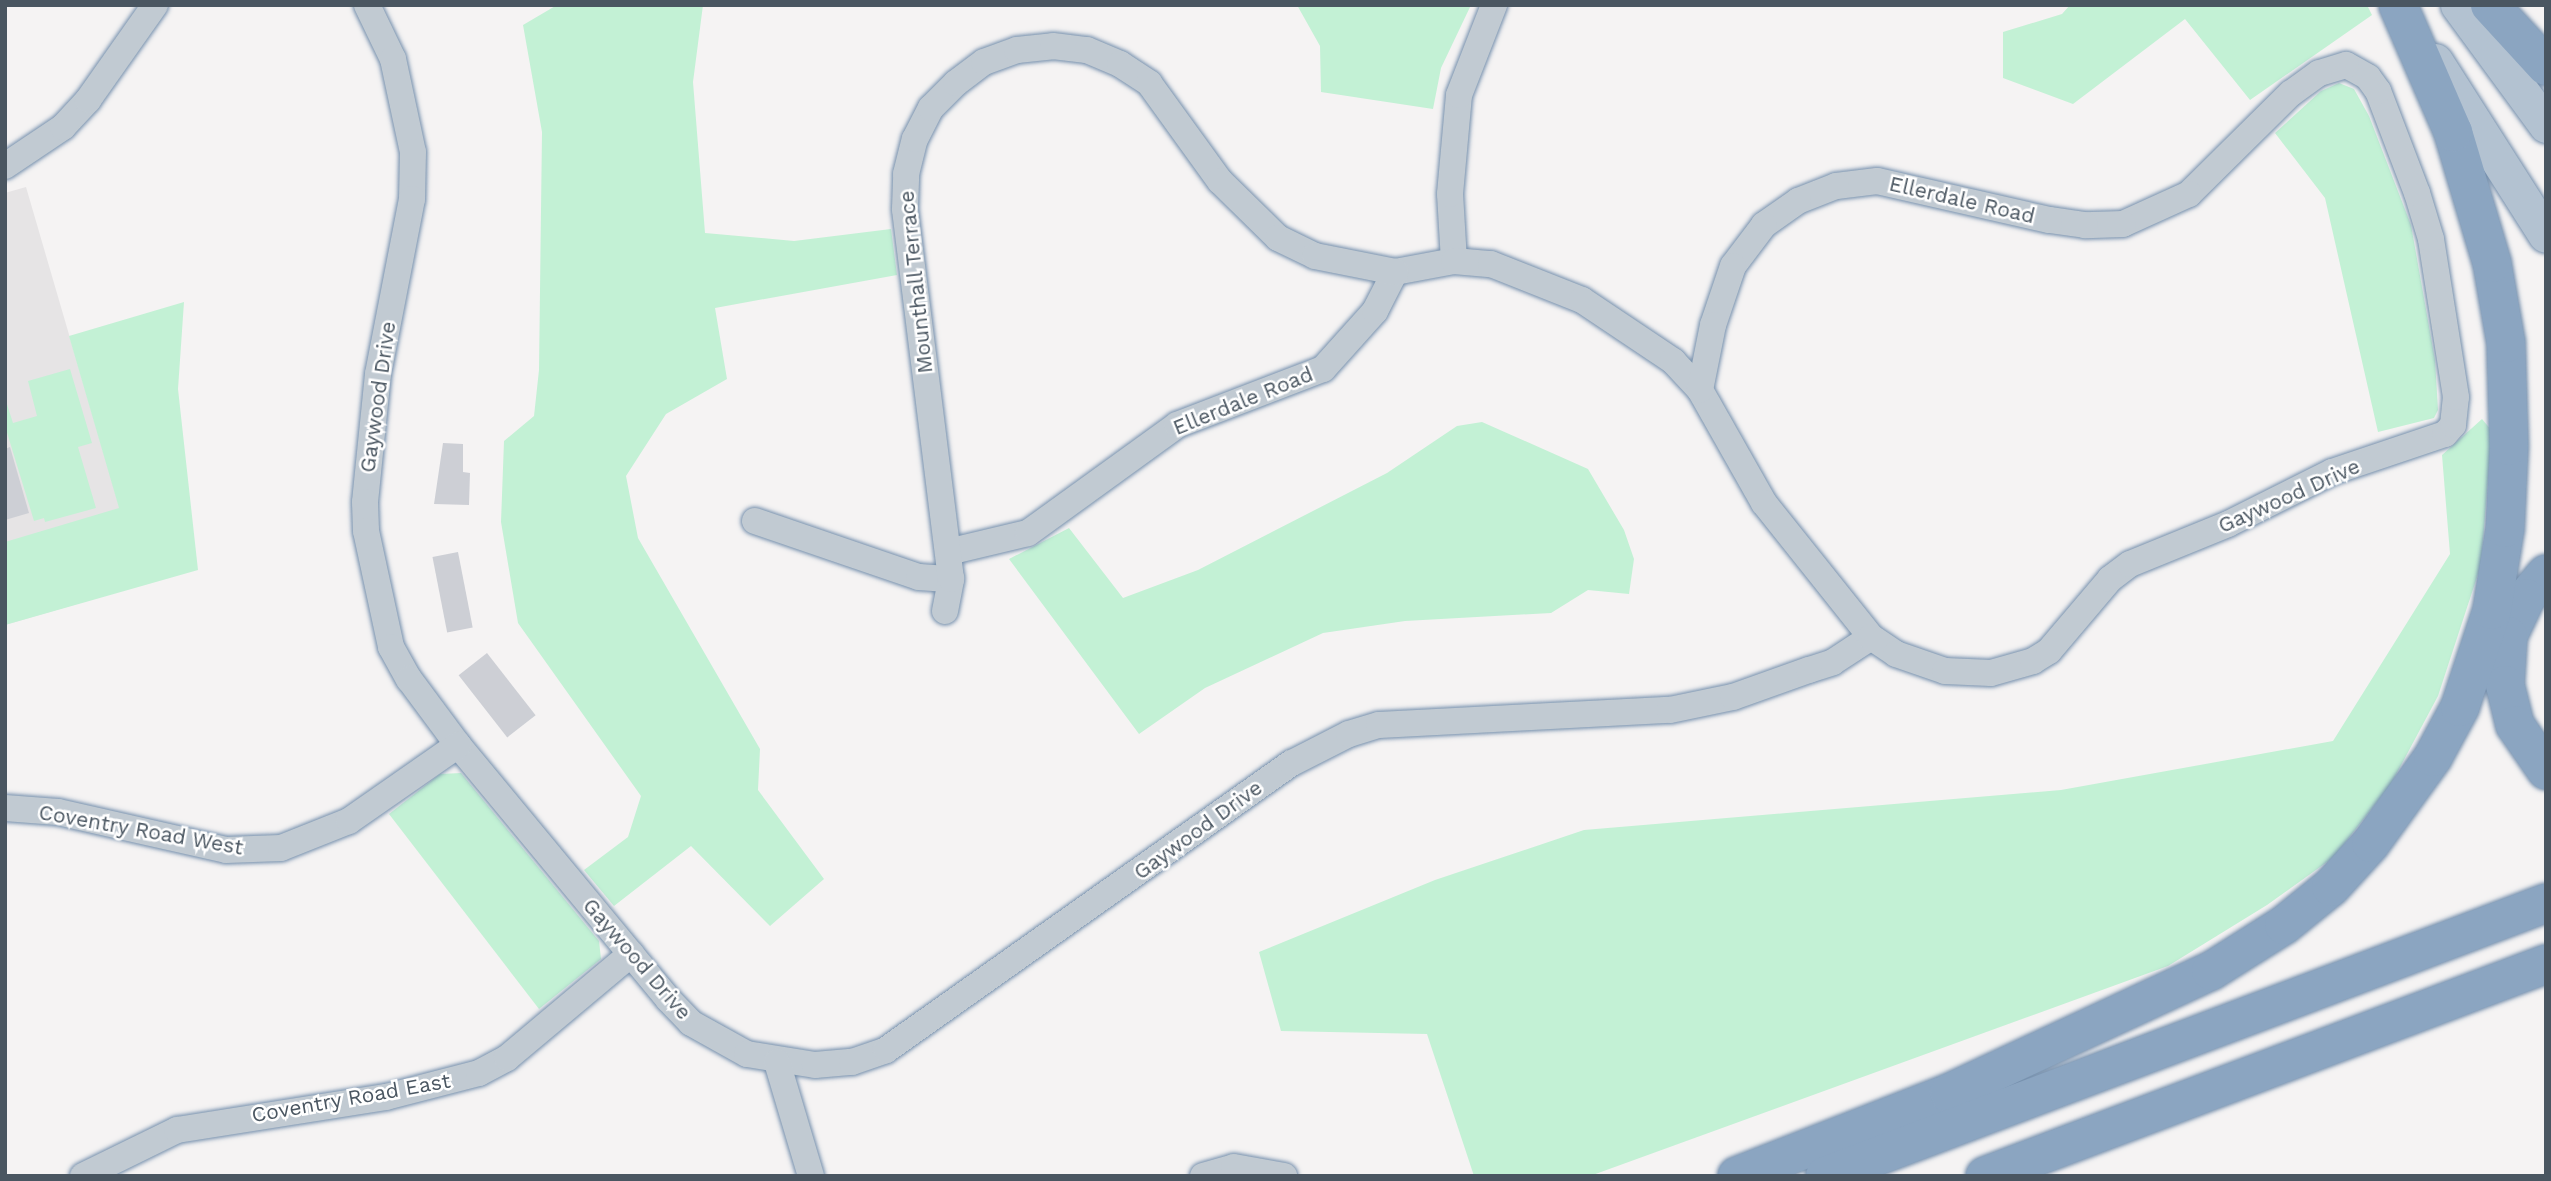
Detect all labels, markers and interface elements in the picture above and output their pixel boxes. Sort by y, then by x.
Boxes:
street label: Ellerdale Road [1887,171,2037,229]
street label: Mounthall Terrace [894,189,938,375]
street label: Gaywood Drive [355,320,401,474]
street label: Ellerdale Road [1169,361,1317,441]
street label: Gaywood Drive [2214,454,2364,538]
street label: Gaywood Drive [1129,775,1267,885]
street label: Coventry Road West [36,800,246,860]
street label: Gaywood Drive [578,893,696,1025]
street label: Coventry Road East [249,1068,453,1128]

